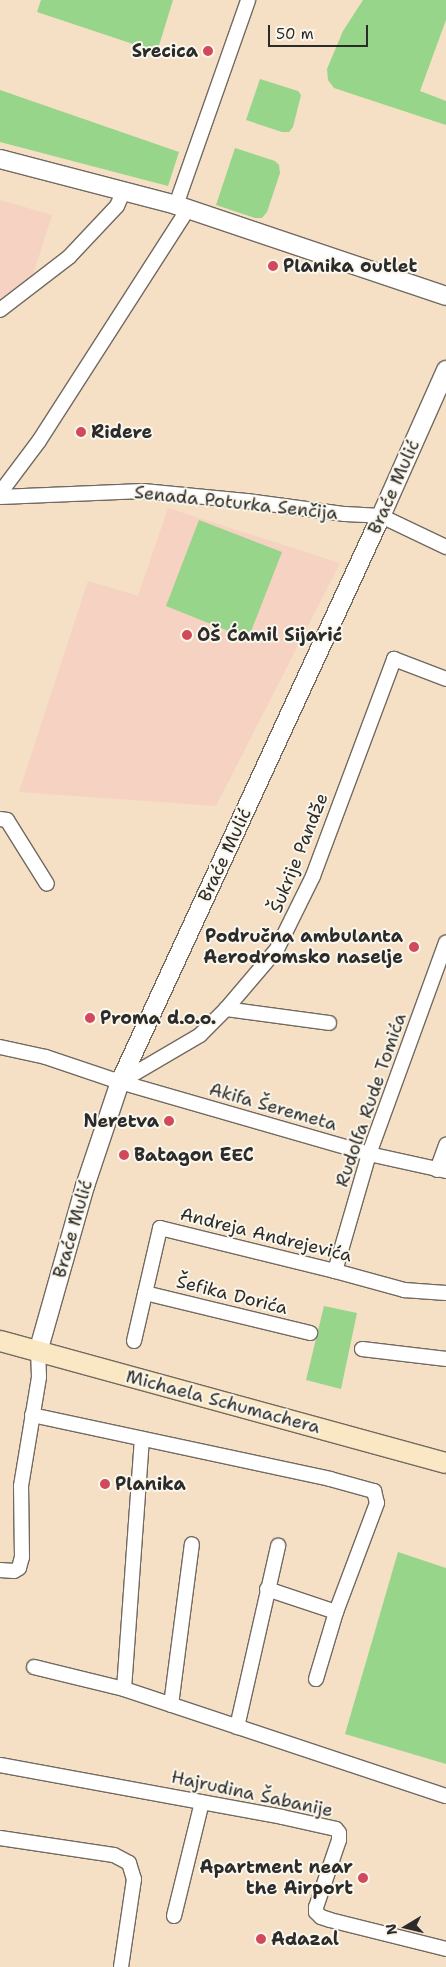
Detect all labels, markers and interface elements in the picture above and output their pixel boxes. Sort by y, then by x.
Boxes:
scale bar [271,15,371,47]
text: 50 m [276,24,314,44]
place label: Srecica [132,40,198,62]
marker: Srecica [202,45,214,57]
place label: Planika outlet [283,255,417,277]
marker: Planika outlet [267,260,279,272]
place label: Ridere [91,421,152,443]
marker: Ridere [75,426,87,438]
street label: Braće Mulić [364,437,424,537]
street label: Senada Poturka Senčija [133,482,339,524]
place label: OŠ Ćamil Sijarić [197,624,342,646]
marker: OŠ Ćamil Sijarić [181,629,193,641]
street label: Šukrije Pandže [265,790,333,916]
street label: Braće Mulić [194,805,256,905]
place label: Područna ambulanta Aerodromsko naselje [203,926,403,969]
marker: Područna ambulanta Aerodromsko naselje [407,940,421,954]
place label: Proma d.o.o. [100,1007,216,1029]
street label: Rudolfa Rude Tomića [331,1010,411,1190]
marker: Proma d.o.o. [84,1012,96,1024]
street label: Akifa Šeremeta [207,1078,339,1136]
place label: Neretva [83,1110,159,1132]
marker: Neretva [163,1115,175,1127]
place label: Batagon EEC [134,1144,254,1166]
marker: Batagon EEC [118,1149,130,1161]
street label: Braće Mulić [49,1178,97,1280]
street label: Andreja Andrejevića [178,1203,354,1267]
street label: Šefika Dorića [174,1271,290,1319]
street label: Michaela Schumachera [124,1366,322,1438]
place label: Planika [115,1473,186,1495]
marker: Planika [99,1478,111,1490]
street label: Hajrudina Šabanije [169,1766,335,1822]
place label: Apartment near the Airport [199,1857,353,1900]
marker: Apartment near the Airport [357,1872,369,1884]
north arrow [381,1902,431,1952]
text: N [381,1922,401,1936]
place label: Adazal [271,1928,339,1950]
marker: Adazal [255,1933,267,1945]

